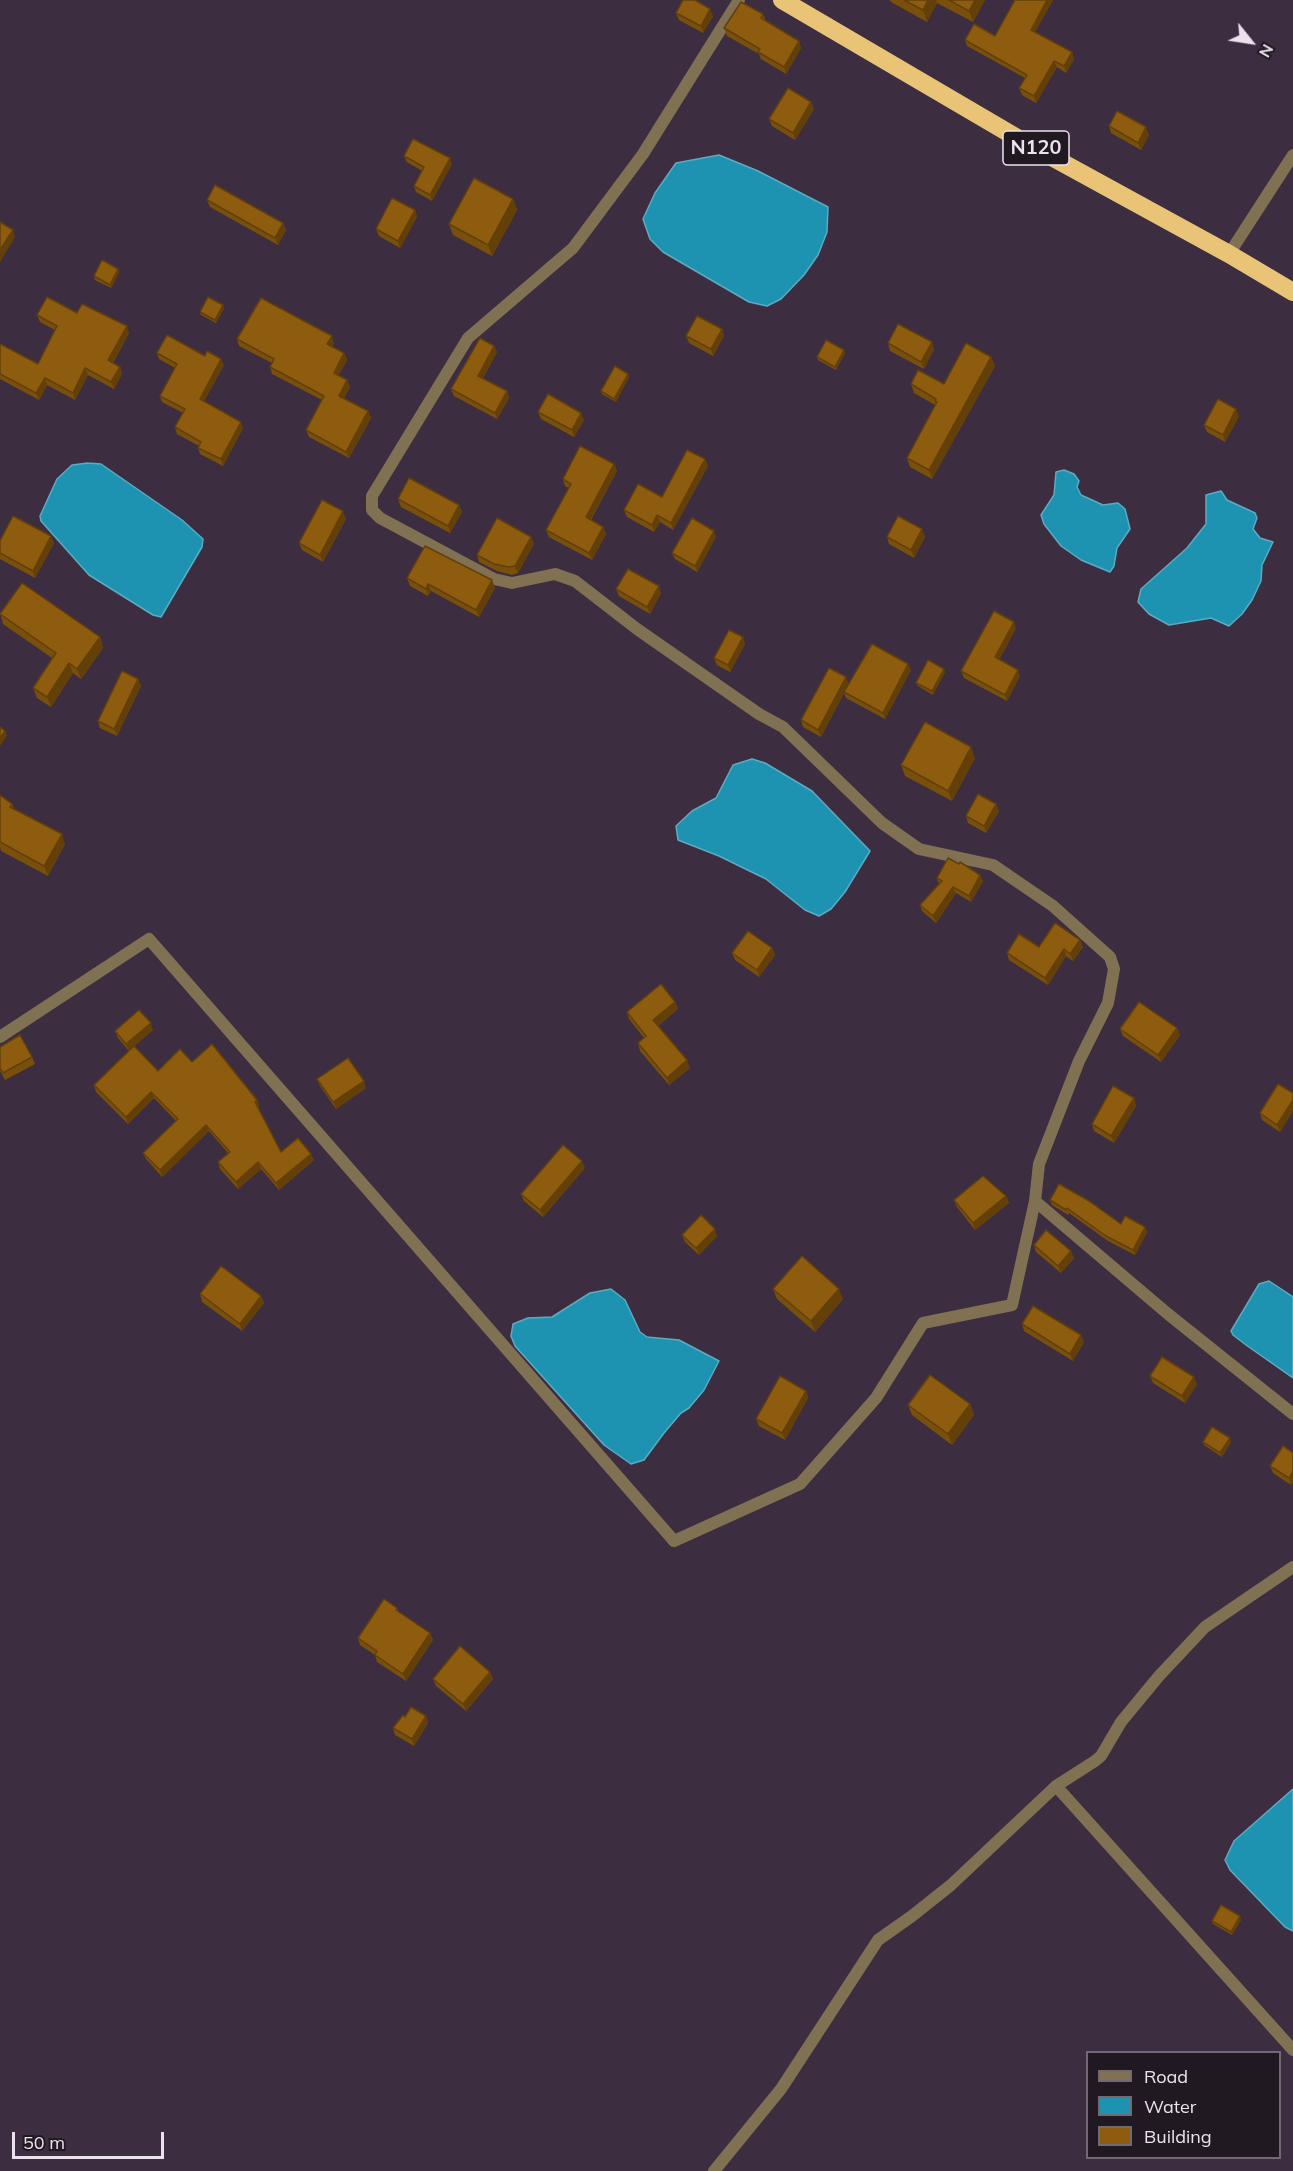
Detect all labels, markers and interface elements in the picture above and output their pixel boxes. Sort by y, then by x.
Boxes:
north arrow [1221,12,1281,72]
text: N [1255,41,1278,61]
road number: N120 [1003,131,1069,165]
legend [1086,2051,1281,2159]
text: Road [1144,2065,1188,2088]
text: Water [1144,2095,1196,2118]
scale bar [15,2120,166,2158]
text: Building [1144,2125,1212,2148]
text: 50 m [23,2131,65,2154]

